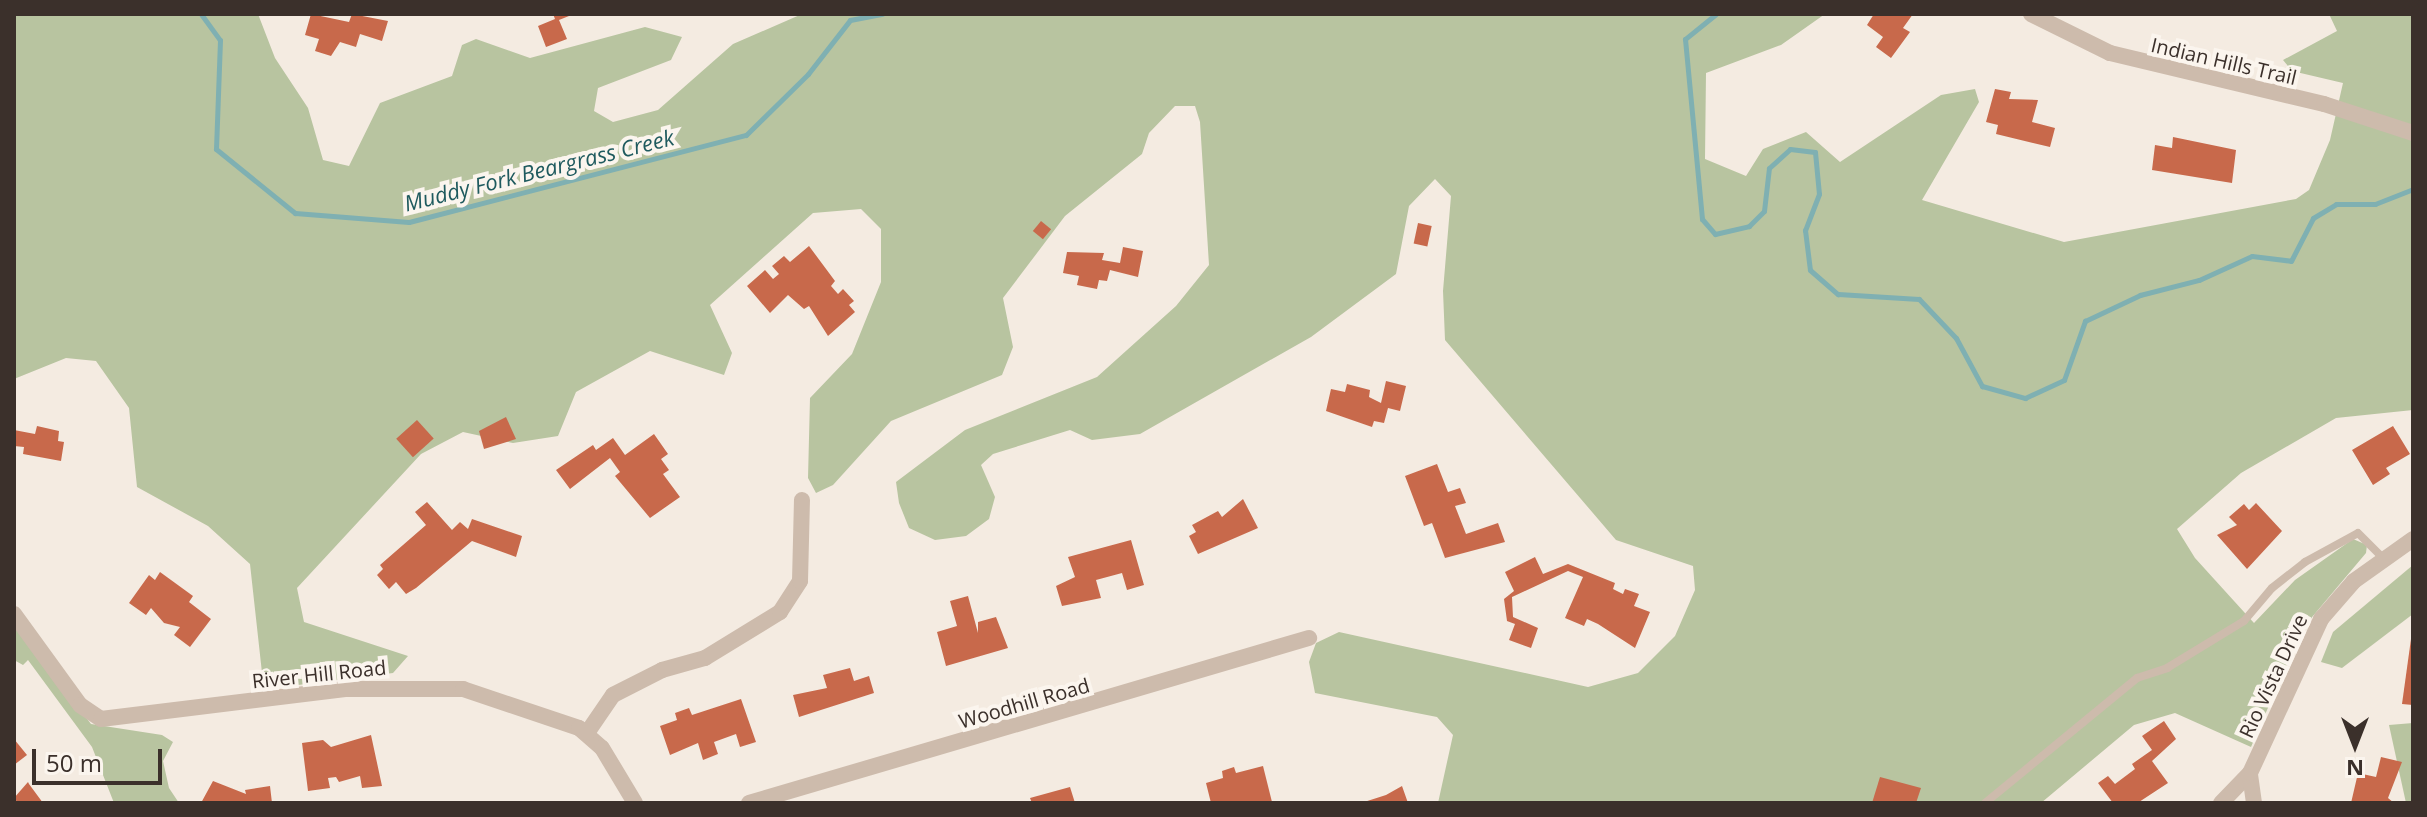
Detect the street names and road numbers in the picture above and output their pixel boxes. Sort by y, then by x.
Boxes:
street label: Indian Hills Trail [2149,33,2299,89]
street label: Rio Vista Drive [2234,610,2312,742]
street label: River Hill Road [251,655,387,693]
street label: Woodhill Road [956,673,1092,733]

